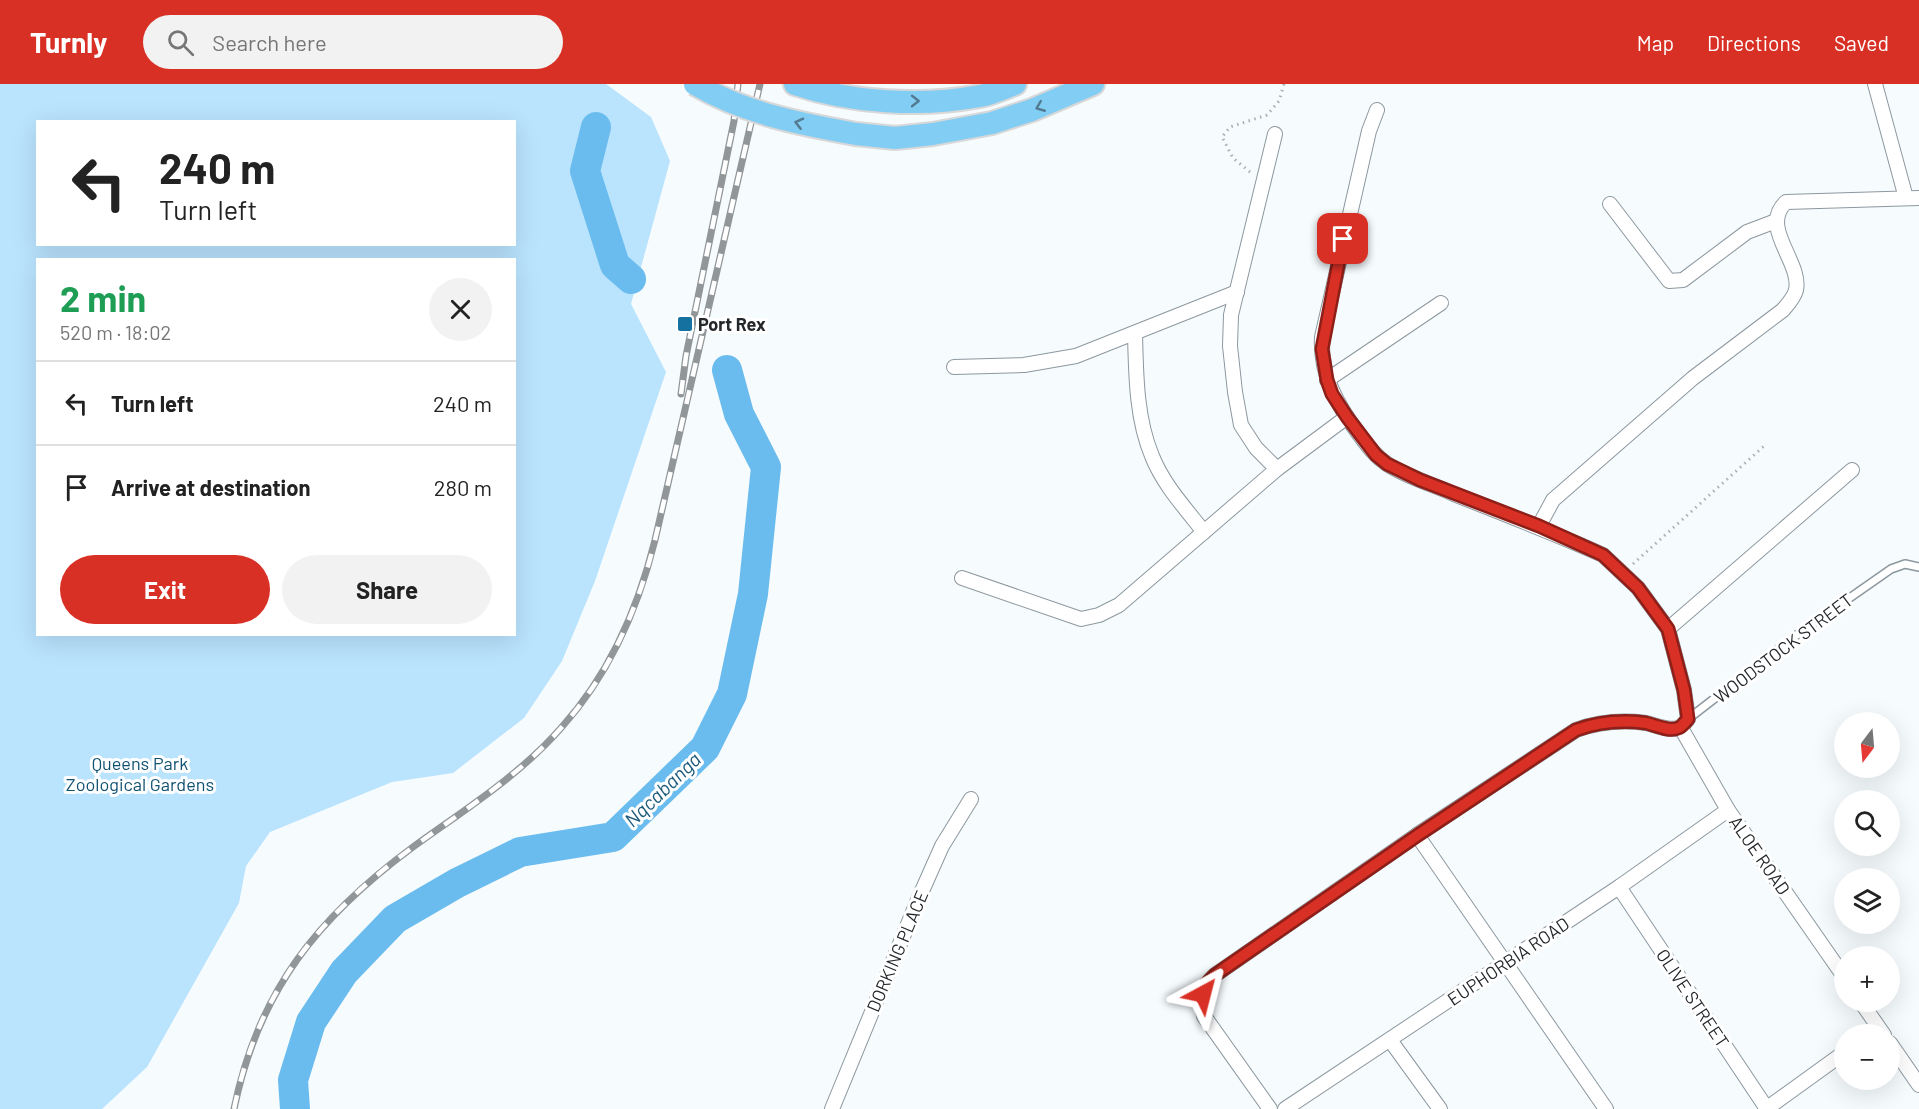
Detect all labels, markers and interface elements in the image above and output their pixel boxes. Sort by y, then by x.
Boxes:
search box [143,15,563,69]
text: Turnly [30,25,107,59]
icon: search [164,26,197,59]
text: Search here [212,29,327,55]
text: Map [1637,30,1674,55]
text: Directions [1707,30,1801,55]
text: Saved [1834,30,1889,55]
one-way arrow [911,95,920,107]
one-way arrow [1035,100,1046,112]
one-way arrow [794,117,804,130]
text: 240 m [159,142,275,192]
icon: left [60,144,138,222]
text: Turn left [159,193,257,225]
pin [1317,213,1368,264]
icon: arrive [1326,222,1359,255]
text: 2 min [60,276,146,319]
button: close [429,278,492,341]
place label: Port Rex [698,313,766,335]
marker: Port Rex [676,315,694,333]
text: 520 m · 18:02 [60,320,171,344]
icon: left [60,387,93,420]
text: Turn left [111,390,194,416]
text: 240 m [433,390,492,416]
icon: arrive [60,471,93,504]
text: Arrive at destination [111,474,310,500]
text: 280 m [434,474,492,500]
button: Exit [60,555,270,624]
button: Share [282,555,492,624]
street label: WOODSTOCK STREET [1709,588,1857,708]
north arrow [1834,712,1900,778]
map controls [1834,712,1900,1090]
water label: Nqcabanga [619,747,705,831]
park label: Queens Park Zoological Gardens [66,752,214,795]
button: search [1834,790,1900,856]
street label: ALOE ROAD [1725,811,1795,899]
button: layers [1834,868,1900,934]
street label: DORKING PLACE [861,887,933,1015]
street label: EUPHORBIA ROAD [1443,912,1573,1010]
street label: OLIVE STREET [1652,944,1734,1052]
button: + [1834,946,1900,1012]
position arrow [1171,962,1235,1026]
button: − [1834,1024,1900,1090]

